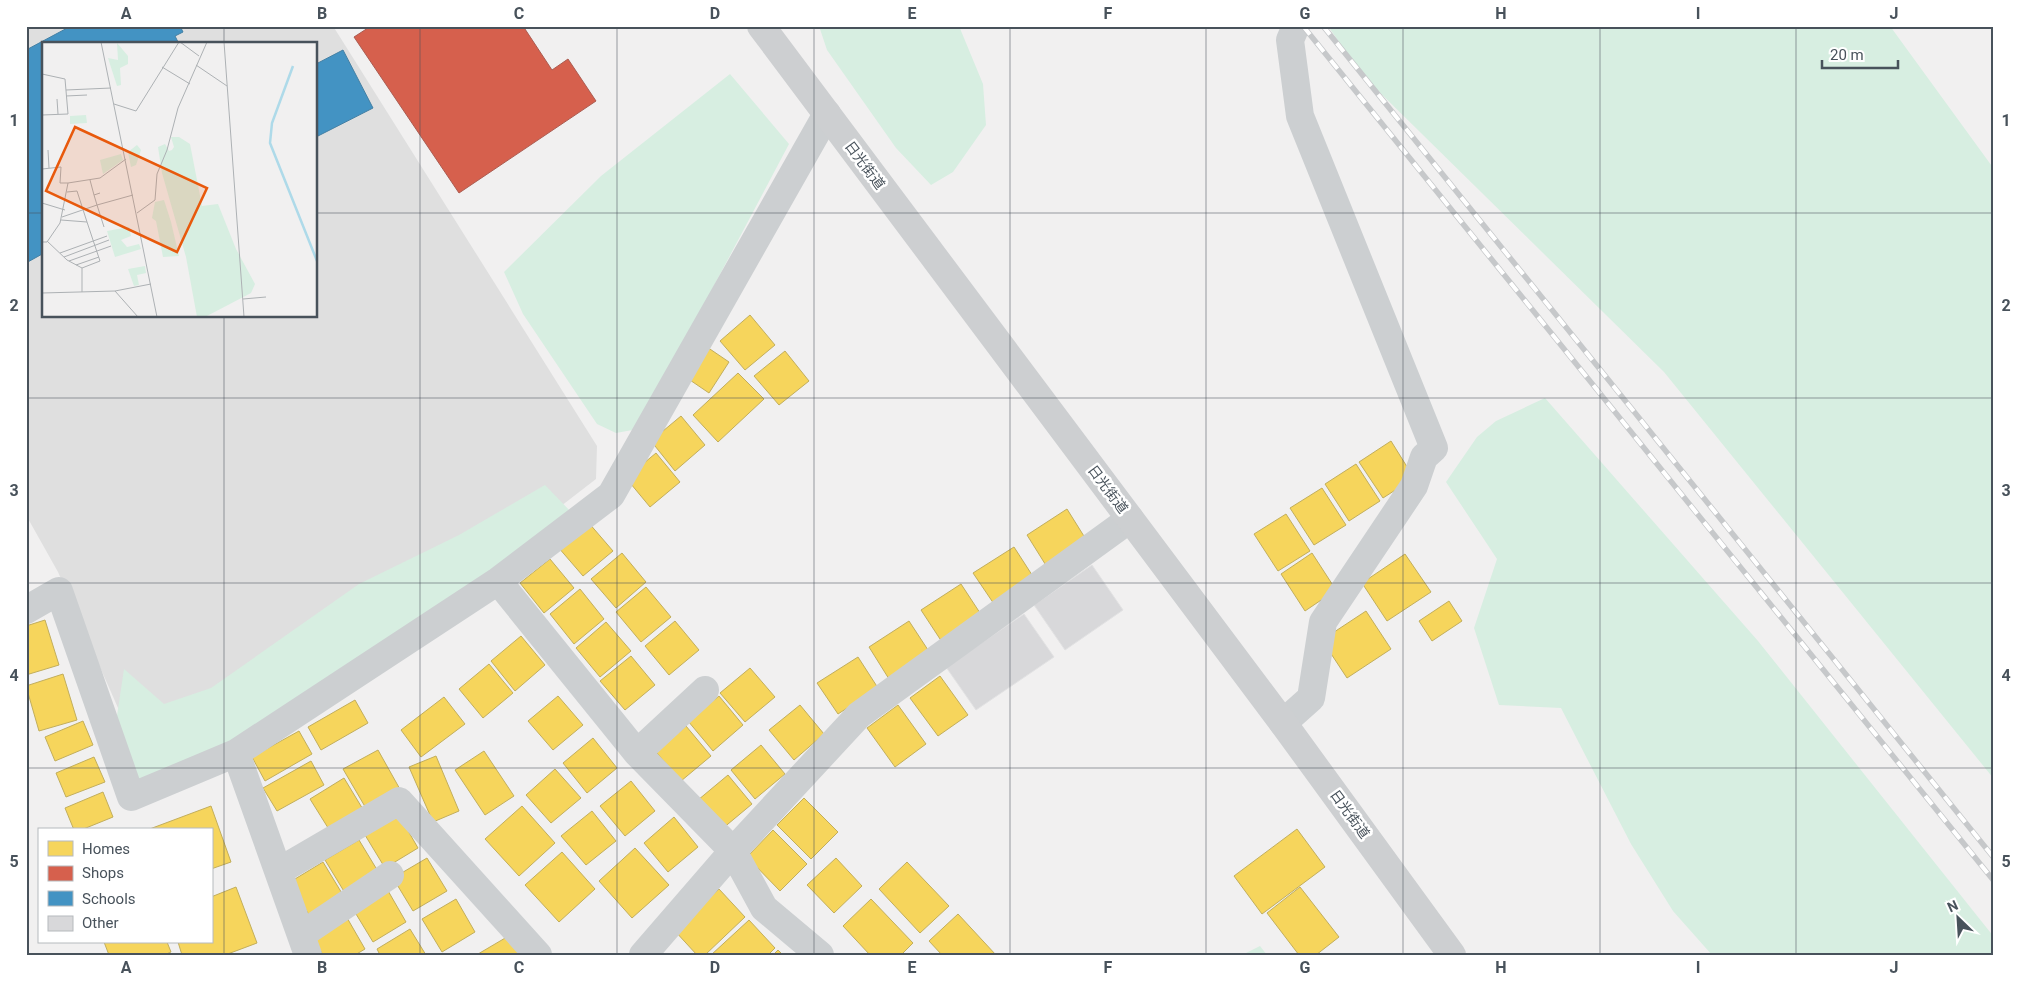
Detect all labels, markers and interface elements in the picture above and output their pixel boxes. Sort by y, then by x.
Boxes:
text: A [121,4,132,23]
text: B [317,4,327,23]
text: C [514,4,524,23]
text: D [710,4,720,23]
text: E [908,4,917,23]
text: F [1104,4,1113,23]
text: G [1300,4,1311,23]
text: H [1495,4,1507,23]
text: I [1696,4,1700,23]
text: J [1890,4,1898,23]
scale bar [1822,38,1899,70]
inset map [42,42,318,318]
text: 20 m [1830,46,1864,64]
text: 1 [9,111,19,130]
text: 1 [2001,111,2011,130]
street label: 日光街道 [842,138,888,192]
text: 2 [9,296,19,315]
text: 2 [2001,296,2011,315]
street label: 日光街道 [1085,462,1131,516]
text: 3 [9,481,19,500]
text: 3 [2001,481,2011,500]
text: 4 [9,666,19,685]
text: 4 [2001,666,2011,685]
street label: 日光街道 [1327,787,1373,841]
legend [38,828,212,944]
text: Homes [82,840,130,858]
text: 5 [9,852,19,871]
text: 5 [2001,852,2011,871]
text: Shops [82,864,124,882]
text: Schools [82,890,136,908]
north arrow [1932,894,1982,944]
text: N [1945,897,1960,916]
text: Other [82,914,119,932]
text: A [121,958,132,977]
text: B [317,958,327,977]
text: C [514,958,524,977]
text: D [710,958,720,977]
text: E [908,958,917,977]
text: F [1104,958,1113,977]
text: G [1300,958,1311,977]
text: H [1495,958,1507,977]
text: I [1696,958,1700,977]
text: J [1890,958,1898,977]

